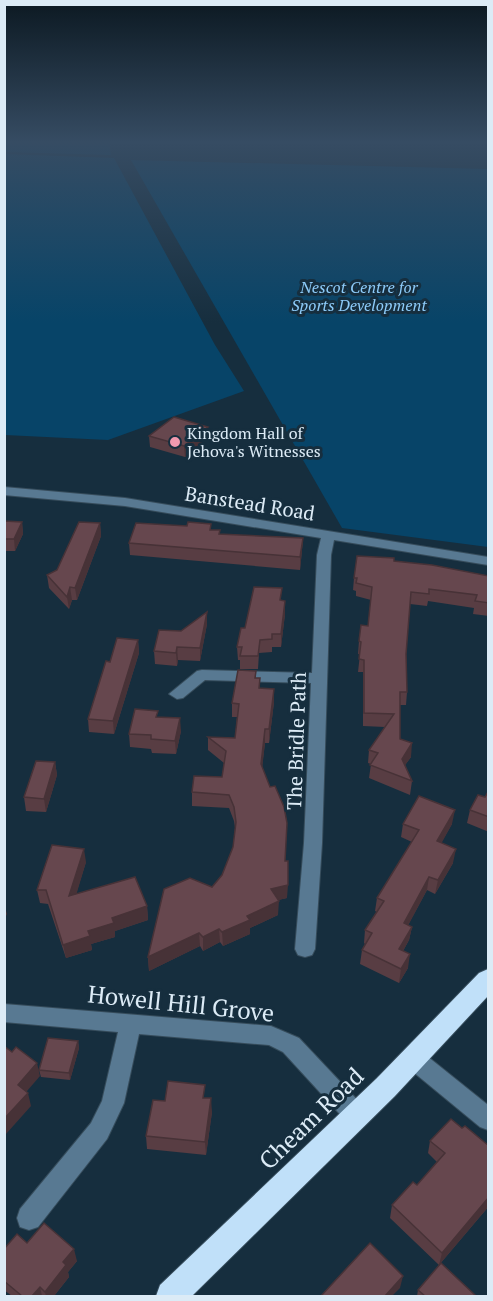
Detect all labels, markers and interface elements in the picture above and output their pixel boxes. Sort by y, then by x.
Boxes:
park label: Nescot Centre for Sports Development [291,276,427,316]
place label: Kingdom Hall of Jehova's Witnesses [187,422,321,462]
marker: Kingdom Hall of Jehova's Witnesses [168,435,182,449]
street label: Banstead Road [183,479,317,527]
street label: The Bridle Path [280,671,312,811]
street label: Howell Hill Grove [86,977,276,1029]
street label: Cheam Road [252,1060,370,1176]

